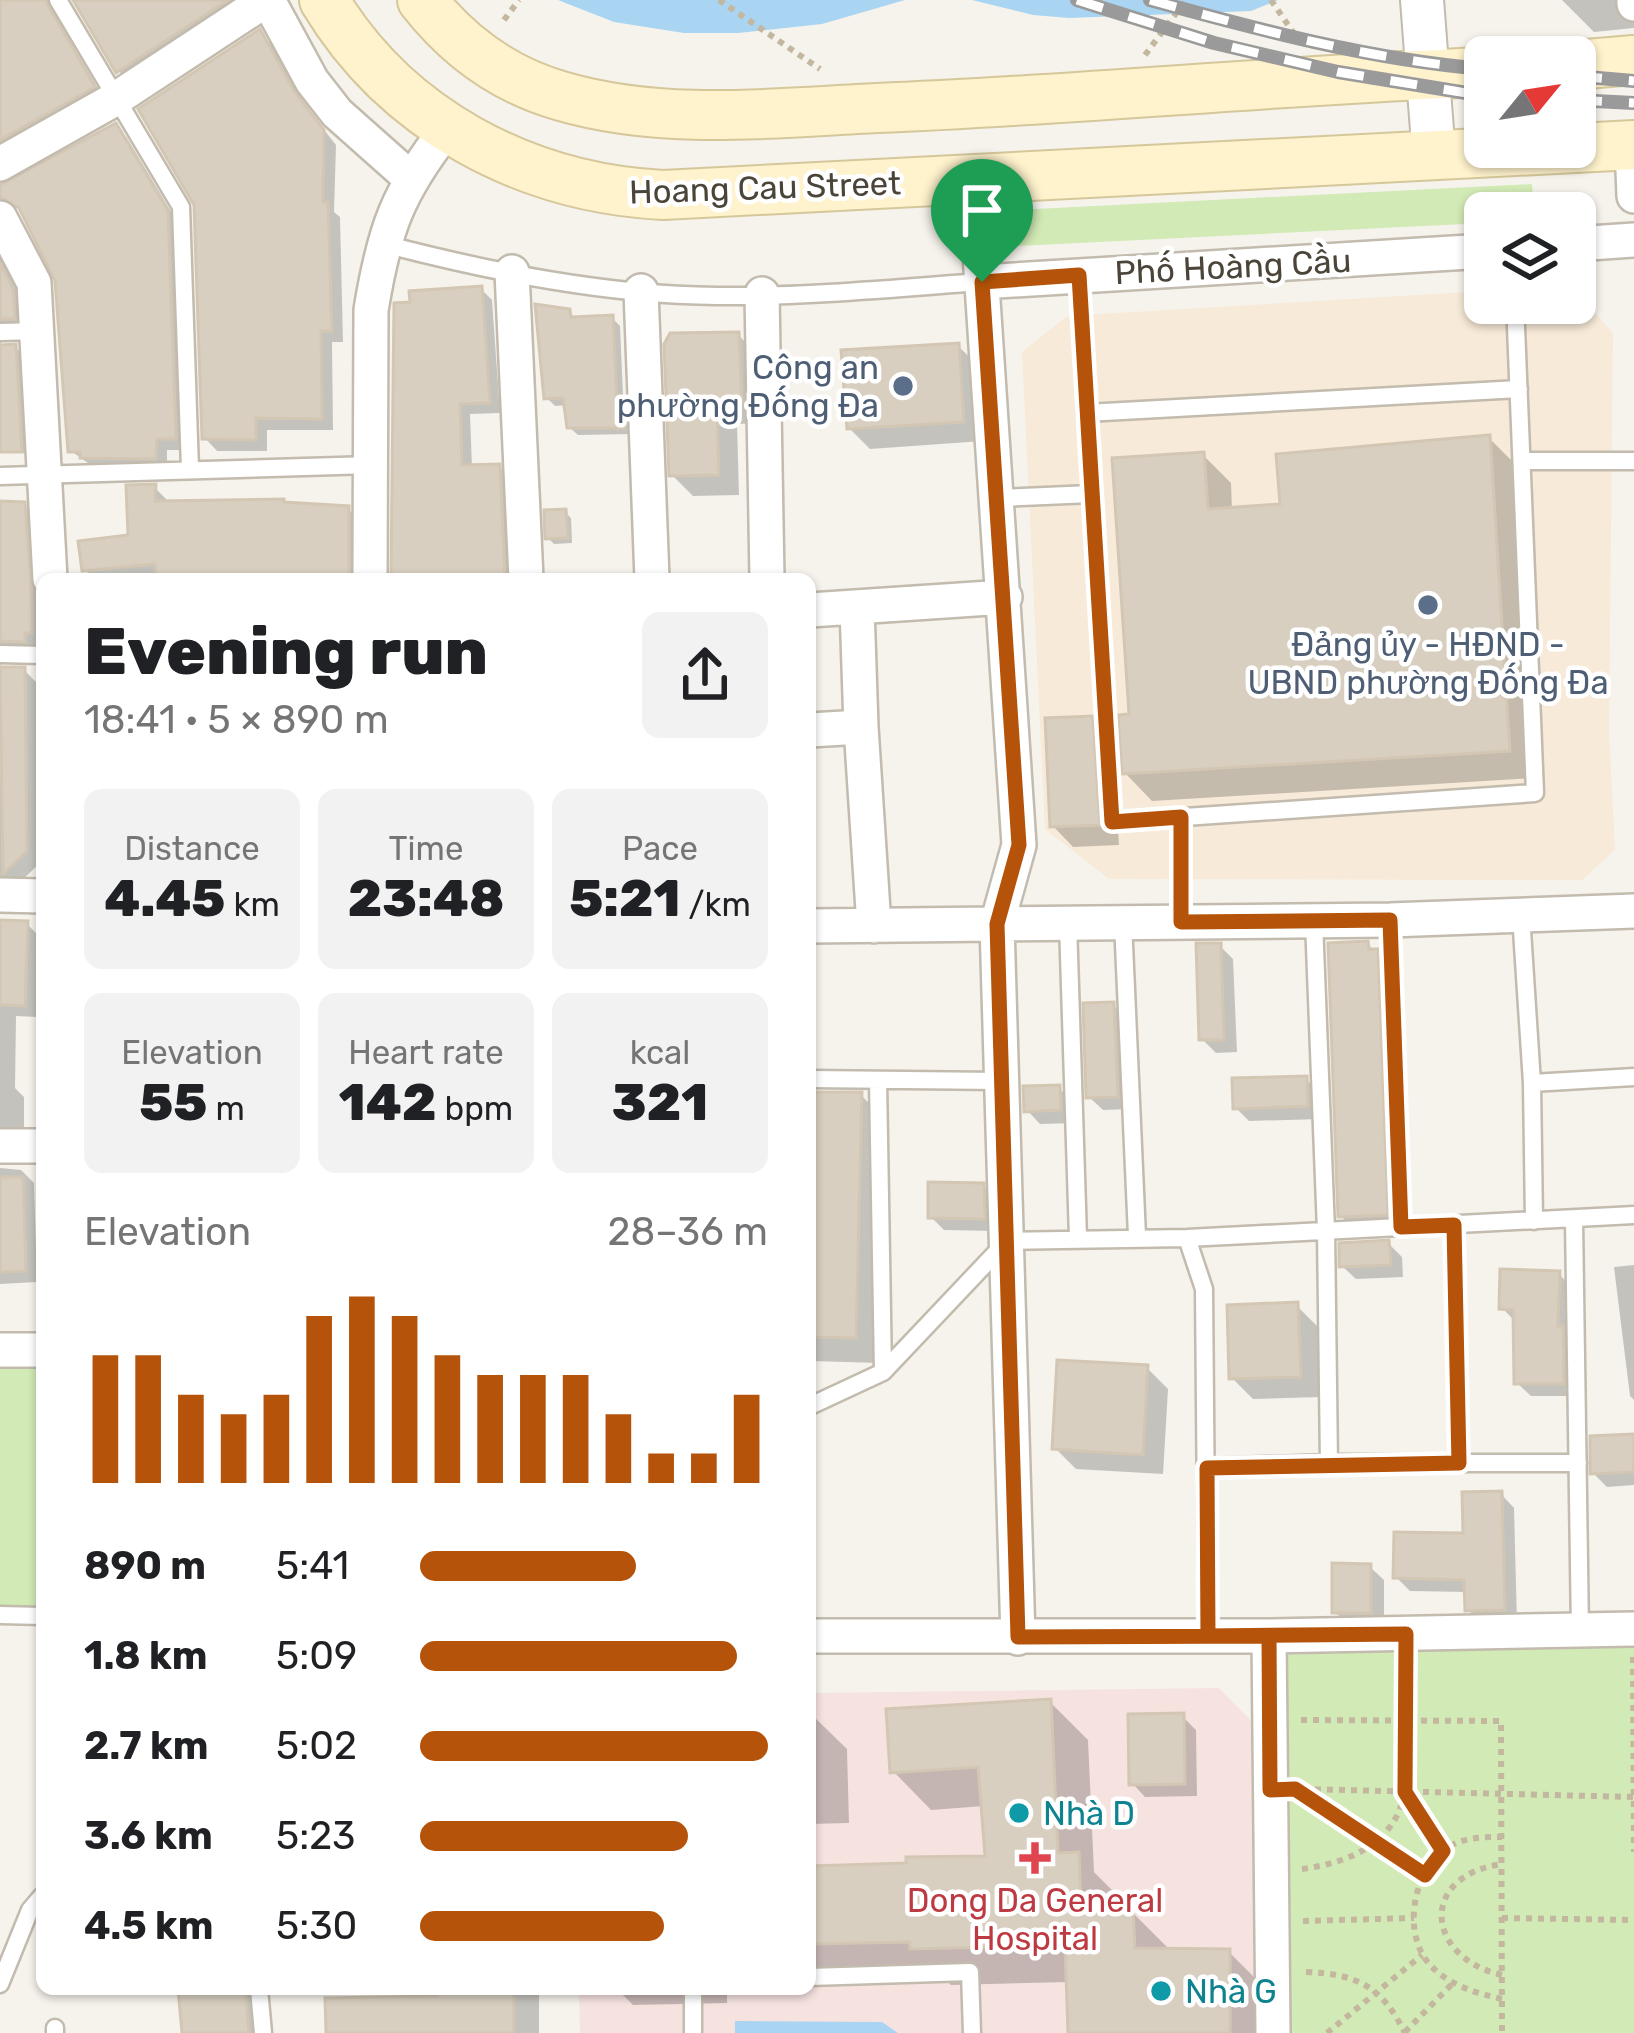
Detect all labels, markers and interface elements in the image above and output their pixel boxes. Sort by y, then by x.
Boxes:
north arrow [1464,36,1596,168]
map controls [1464,36,1596,324]
pin [931,159,1033,282]
street label: Hoang Cau Street [628,163,902,212]
icon: arrive [949,177,1015,243]
button: layers [1464,192,1596,324]
street label: Phố Hoàng Cầu [1114,240,1352,292]
place label: Công an phường Đống Đa [617,348,879,425]
marker: Công an phường Đống Đa [890,373,916,399]
marker: Đảng ủy - HĐND - UBND phường Đống Đa [1415,592,1441,618]
text: Evening run [84,612,488,691]
button: share [642,612,768,738]
place label: Đảng ủy - HĐND - UBND phường Đống Đa [1247,625,1609,702]
text: 18:41 · 5 × 890 m [84,697,389,743]
text: Distance [124,829,260,868]
text: Time [389,829,463,868]
text: Pace [622,829,698,868]
text: 4.45 [104,868,225,929]
text: 23:48 [348,868,504,929]
text: 5:21 [569,868,680,929]
text: km [225,885,280,924]
text: /km [680,885,751,924]
text: Elevation [121,1033,263,1072]
text: Heart rate [348,1033,504,1072]
text: kcal [630,1033,690,1072]
text: 55 [139,1072,207,1133]
text: 142 [339,1072,436,1133]
text: 321 [612,1072,708,1133]
text: m [207,1089,245,1128]
text: bpm [436,1089,513,1128]
text: Elevation [84,1209,251,1255]
text: 28–36 m [608,1209,768,1255]
text: 890 m [84,1543,206,1589]
text: 5:41 [276,1543,349,1589]
text: 1.8 km [84,1633,208,1679]
text: 5:09 [276,1633,357,1679]
text: 2.7 km [84,1723,208,1769]
text: 5:02 [276,1723,357,1769]
place label: Nhà D [1043,1794,1135,1833]
marker: Nhà D [1006,1800,1032,1826]
text: 3.6 km [84,1813,213,1859]
text: 5:23 [276,1813,355,1859]
marker: Dong Da General Hospital [1019,1842,1051,1874]
place label: Dong Da General Hospital [907,1881,1163,1958]
text: 4.5 km [84,1903,213,1949]
text: 5:30 [276,1903,357,1949]
place label: Nhà G [1185,1972,1277,2011]
marker: Nhà G [1148,1978,1174,2004]

